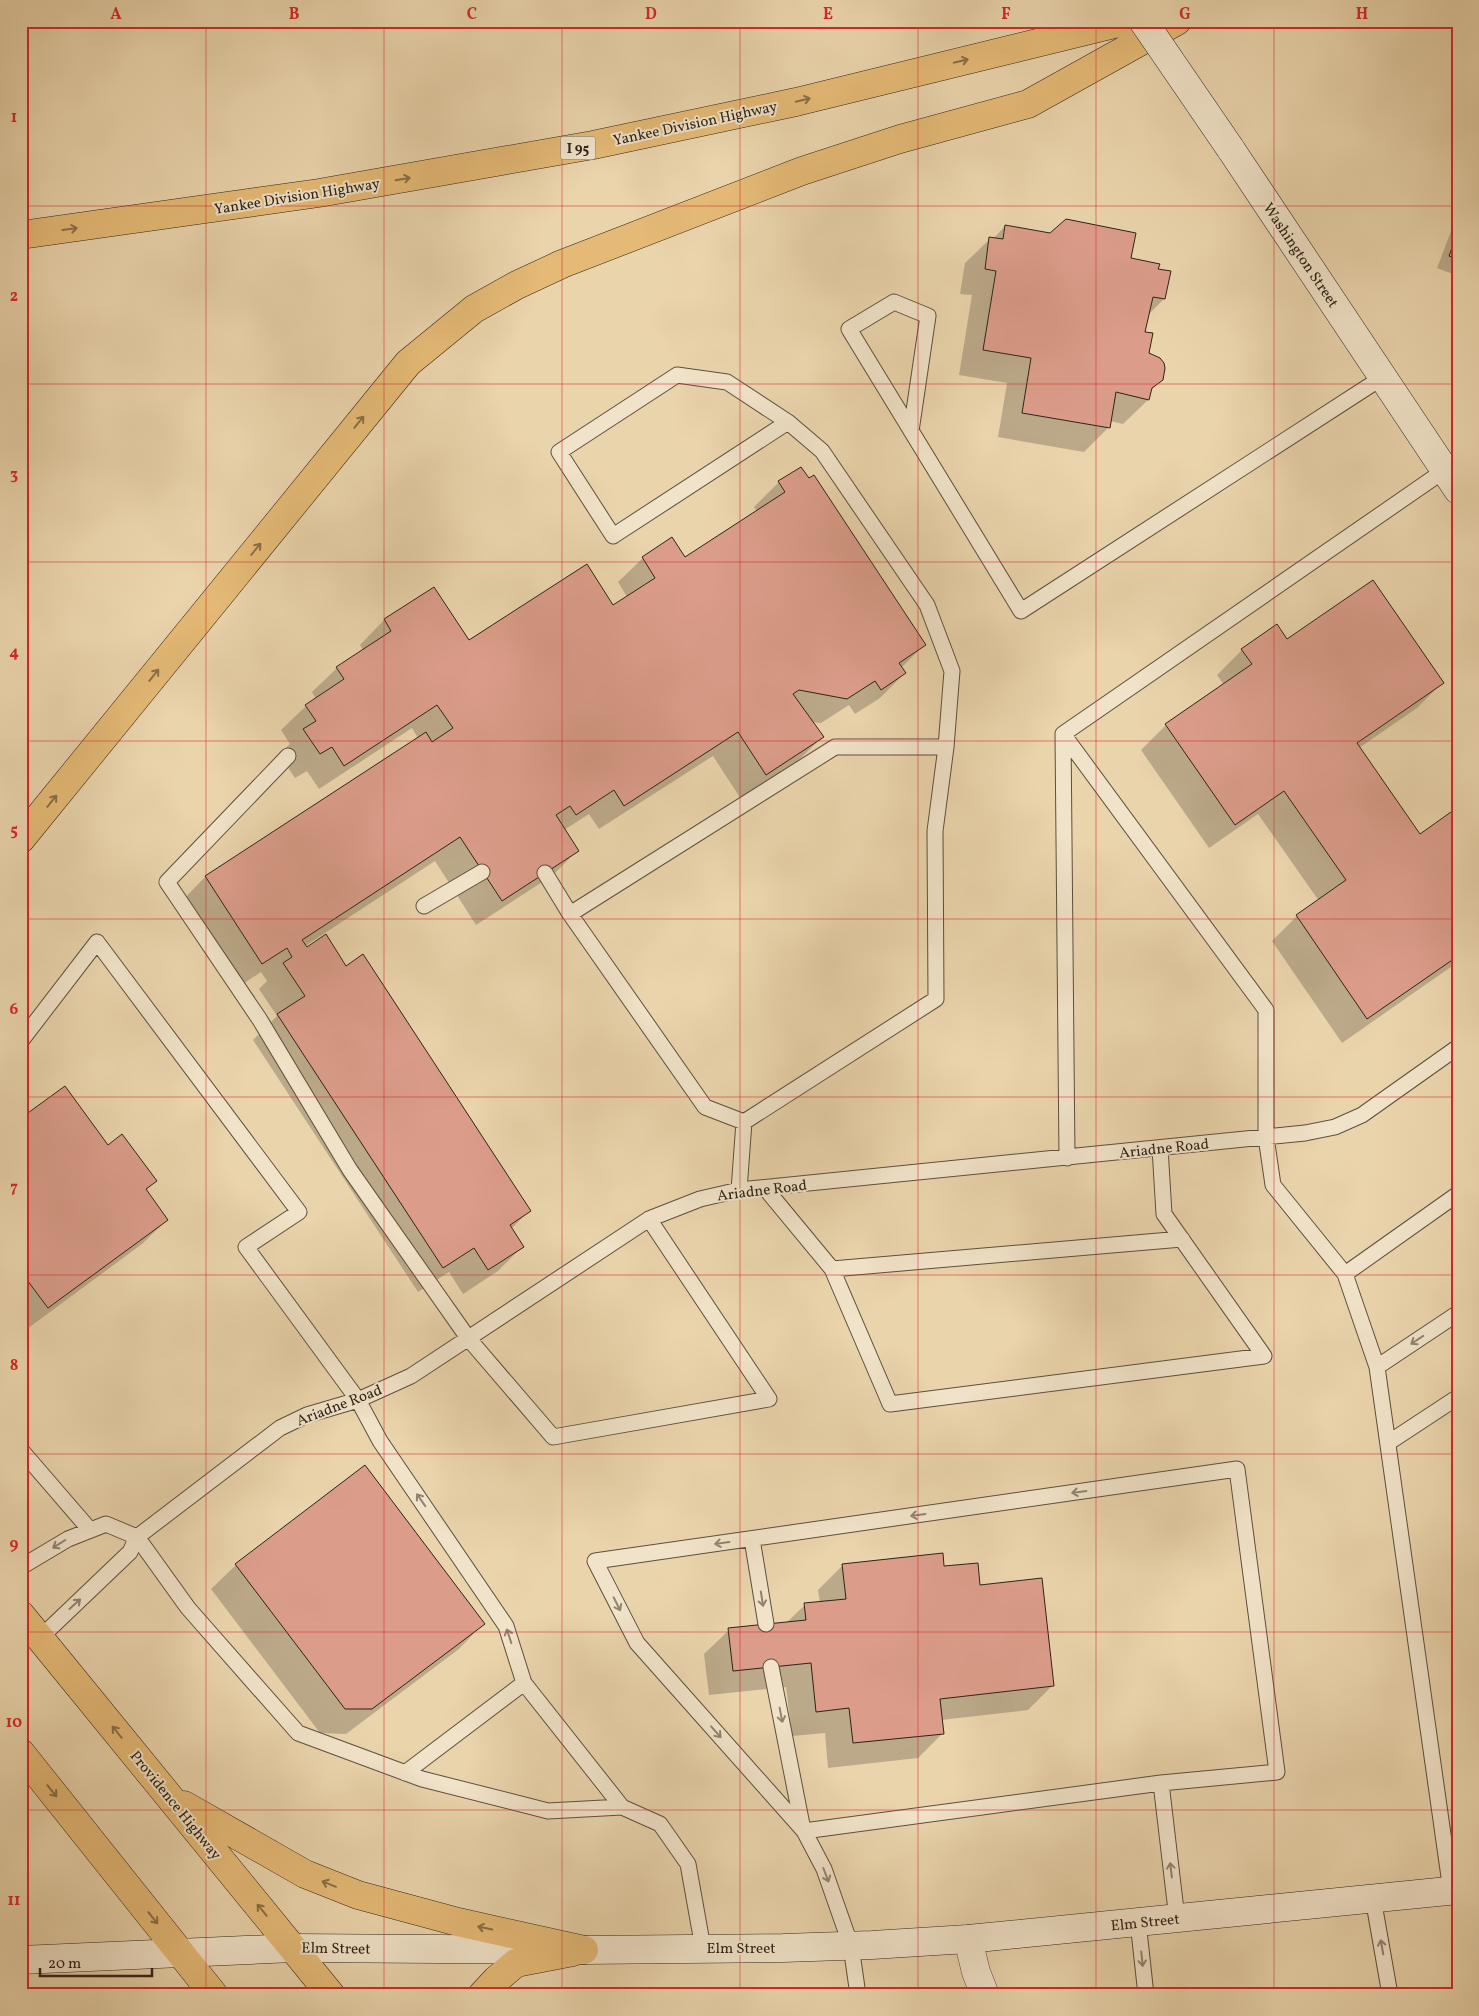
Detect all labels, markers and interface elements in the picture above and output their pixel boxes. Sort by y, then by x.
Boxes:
text: A [110,4,122,26]
text: B [289,4,300,26]
text: C [467,4,477,26]
text: D [645,4,657,26]
text: E [823,4,833,26]
text: F [1001,4,1011,26]
text: G [1179,4,1191,26]
text: H [1356,4,1368,26]
one-way arrow [952,56,968,65]
one-way arrow [795,95,811,104]
street label: Yankee Division Highway [611,97,779,152]
text: 1 [11,107,17,129]
road number: I 95 [560,136,596,160]
one-way arrow [395,173,411,183]
street label: Yankee Division Highway [213,174,382,221]
street label: Washington Street [1257,199,1343,312]
one-way arrow [61,224,77,234]
text: 2 [10,286,18,308]
one-way arrow [353,416,364,429]
text: 3 [10,464,18,486]
one-way arrow [251,543,262,556]
text: 4 [9,642,19,664]
one-way arrow [149,669,160,682]
one-way arrow [46,795,57,808]
text: 5 [10,820,18,842]
text: 6 [10,999,19,1021]
street label: Ariadne Road [1118,1134,1210,1165]
street label: Ariadne Road [716,1176,808,1207]
text: 7 [10,1177,18,1199]
one-way arrow [1411,1335,1425,1345]
text: 8 [10,1355,18,1377]
street label: Ariadne Road [294,1380,385,1432]
one-way arrow [1071,1488,1087,1498]
one-way arrow [416,1494,426,1508]
one-way arrow [910,1510,926,1520]
text: 9 [10,1534,19,1556]
one-way arrow [715,1538,731,1548]
one-way arrow [53,1539,67,1549]
one-way arrow [758,1590,768,1606]
one-way arrow [613,1596,622,1611]
one-way arrow [68,1598,81,1610]
one-way arrow [504,1629,513,1645]
one-way arrow [776,1706,786,1722]
text: 10 [6,1712,22,1734]
one-way arrow [710,1725,721,1738]
one-way arrow [111,1726,122,1739]
street label: Providence Highway [124,1747,226,1865]
one-way arrow [46,1785,57,1798]
one-way arrow [1166,1862,1176,1878]
one-way arrow [822,1866,831,1882]
one-way arrow [322,1879,337,1888]
text: 11 [8,1890,20,1912]
one-way arrow [257,1904,268,1917]
street label: Elm Street [1110,1909,1181,1938]
one-way arrow [148,1912,159,1925]
one-way arrow [477,1923,493,1932]
street label: Elm Street [301,1938,371,1961]
street label: Elm Street [706,1939,776,1960]
one-way arrow [1376,1940,1386,1956]
scale bar [40,1946,152,1978]
one-way arrow [1137,1950,1147,1966]
text: 20 m [48,1954,81,1975]

